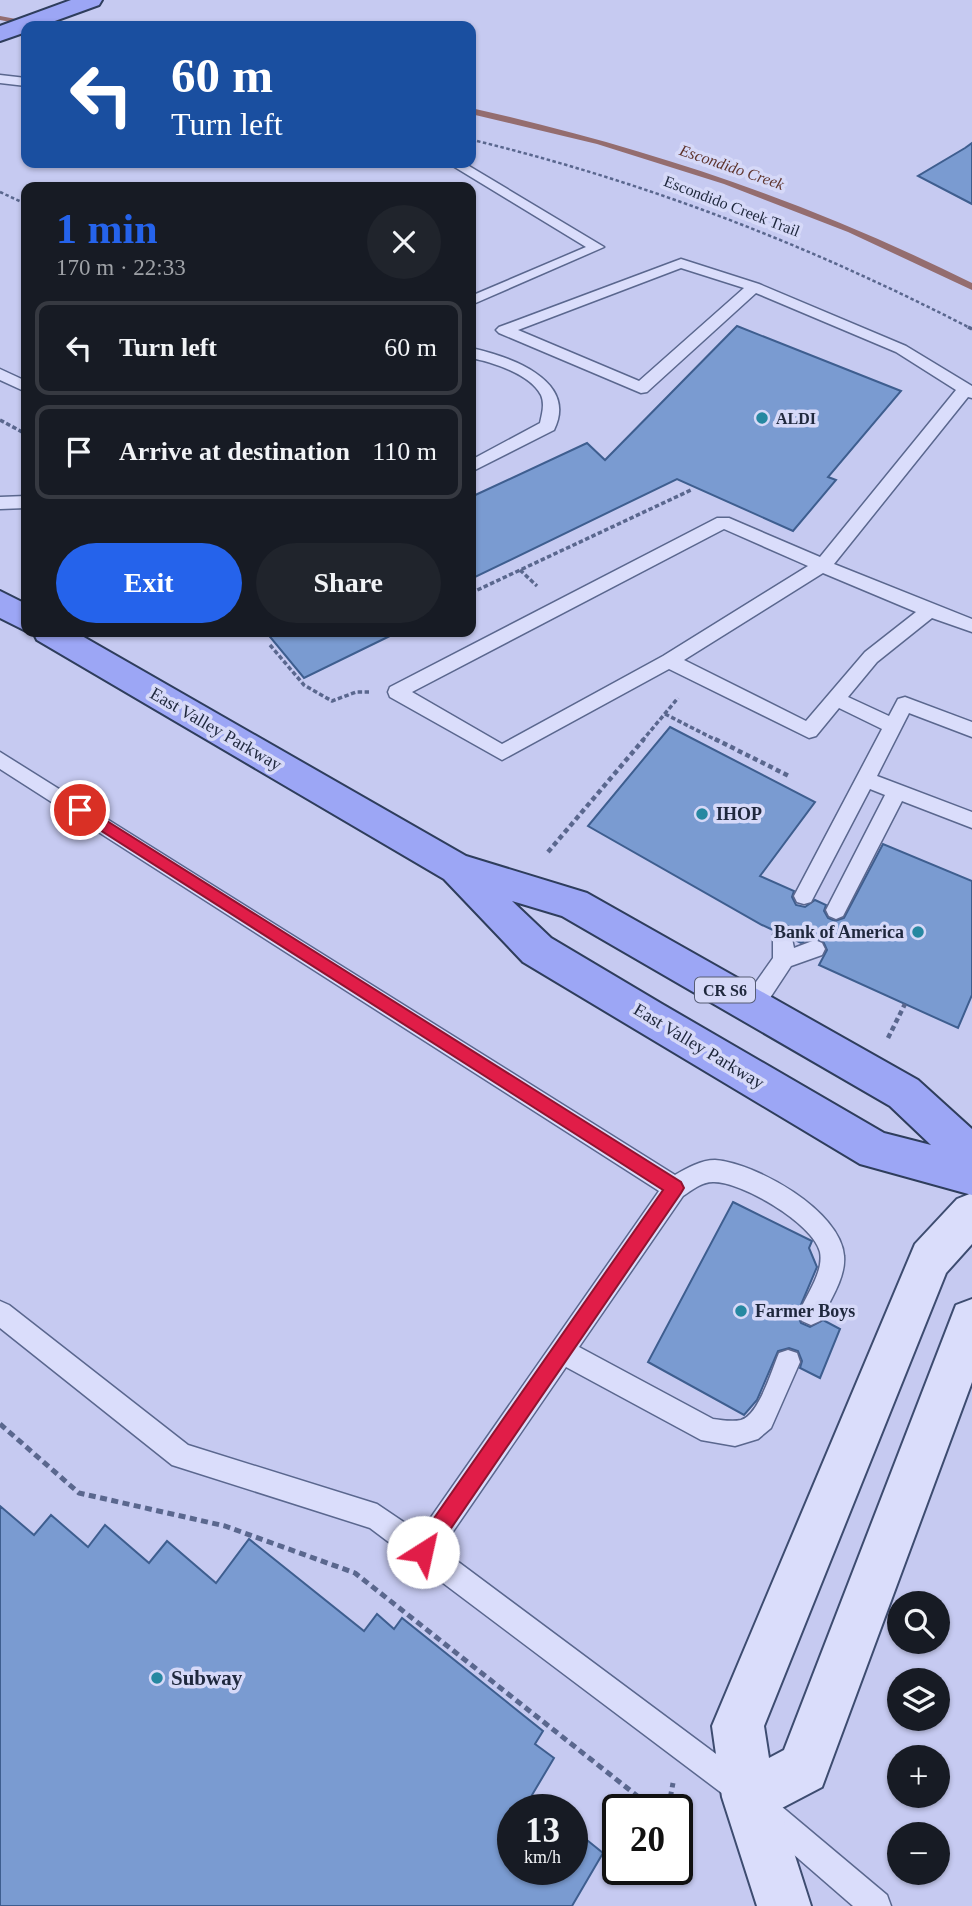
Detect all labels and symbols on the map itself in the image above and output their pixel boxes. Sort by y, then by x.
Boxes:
water label: Escondido Creek [677,141,787,193]
street label: Escondido Creek Trail [662,172,803,240]
marker: ALDI [754,410,770,426]
place label: ALDI [776,410,816,427]
street label: East Valley Parkway [147,683,285,775]
pin [50,780,110,840]
place label: IHOP [716,804,762,824]
marker: IHOP [694,806,710,822]
place label: Bank of America [774,922,904,942]
marker: Bank of America [910,924,926,940]
road number: CR S6 [695,978,755,1002]
street label: East Valley Parkway [630,999,768,1093]
place label: Farmer Boys [755,1301,855,1321]
marker: Farmer Boys [733,1303,749,1319]
position arrow [386,1515,460,1589]
place label: Subway [171,1666,243,1690]
marker: Subway [149,1670,165,1686]
speed limit sign: 20 [602,1794,693,1885]

